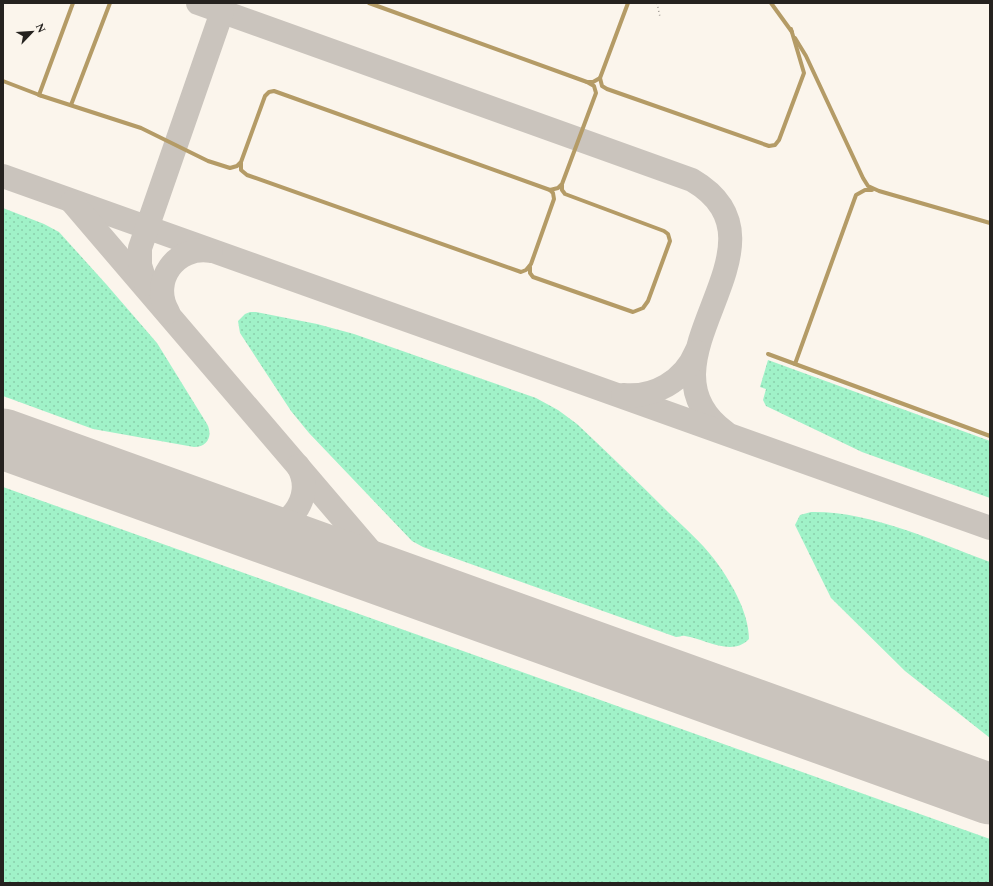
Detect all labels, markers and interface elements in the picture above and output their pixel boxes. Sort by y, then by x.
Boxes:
north arrow [12,12,52,52]
text: N [31,20,50,36]

